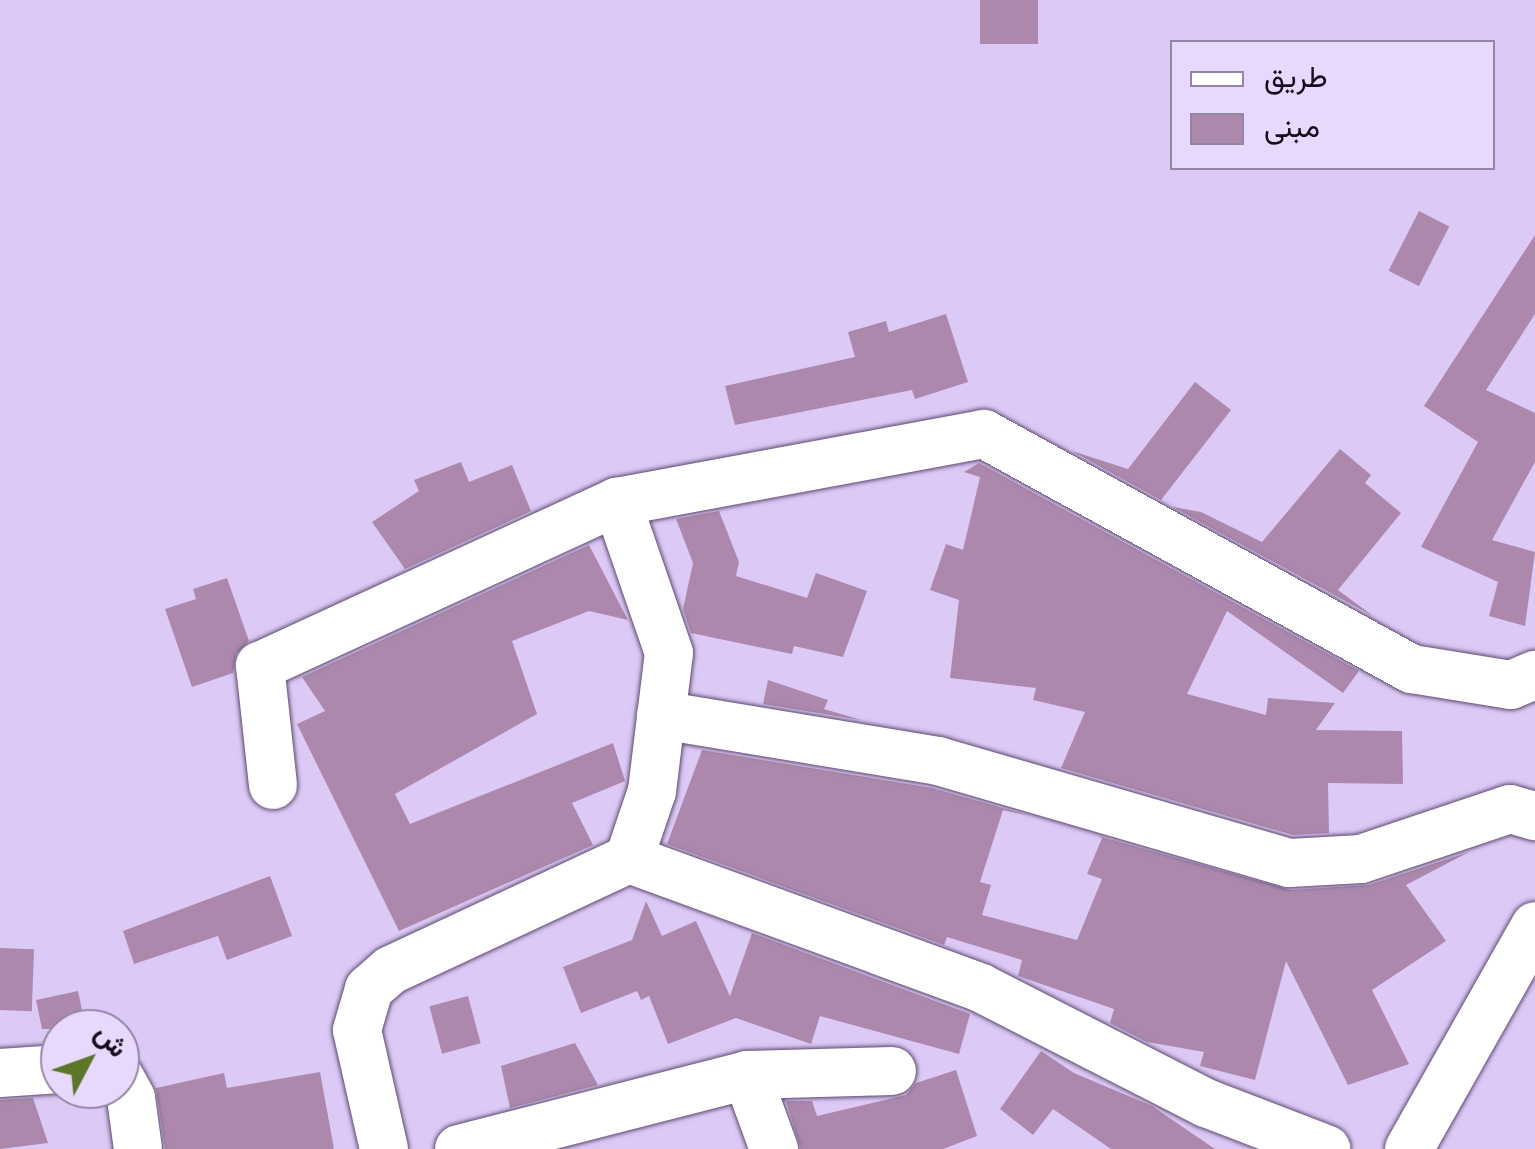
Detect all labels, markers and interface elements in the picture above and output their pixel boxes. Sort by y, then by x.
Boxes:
legend [1170,40,1495,170]
text: طريق [1264,59,1328,96]
text: مبنى [1264,109,1320,146]
north arrow [40,1009,140,1109]
text: ش [87,1017,135,1064]

